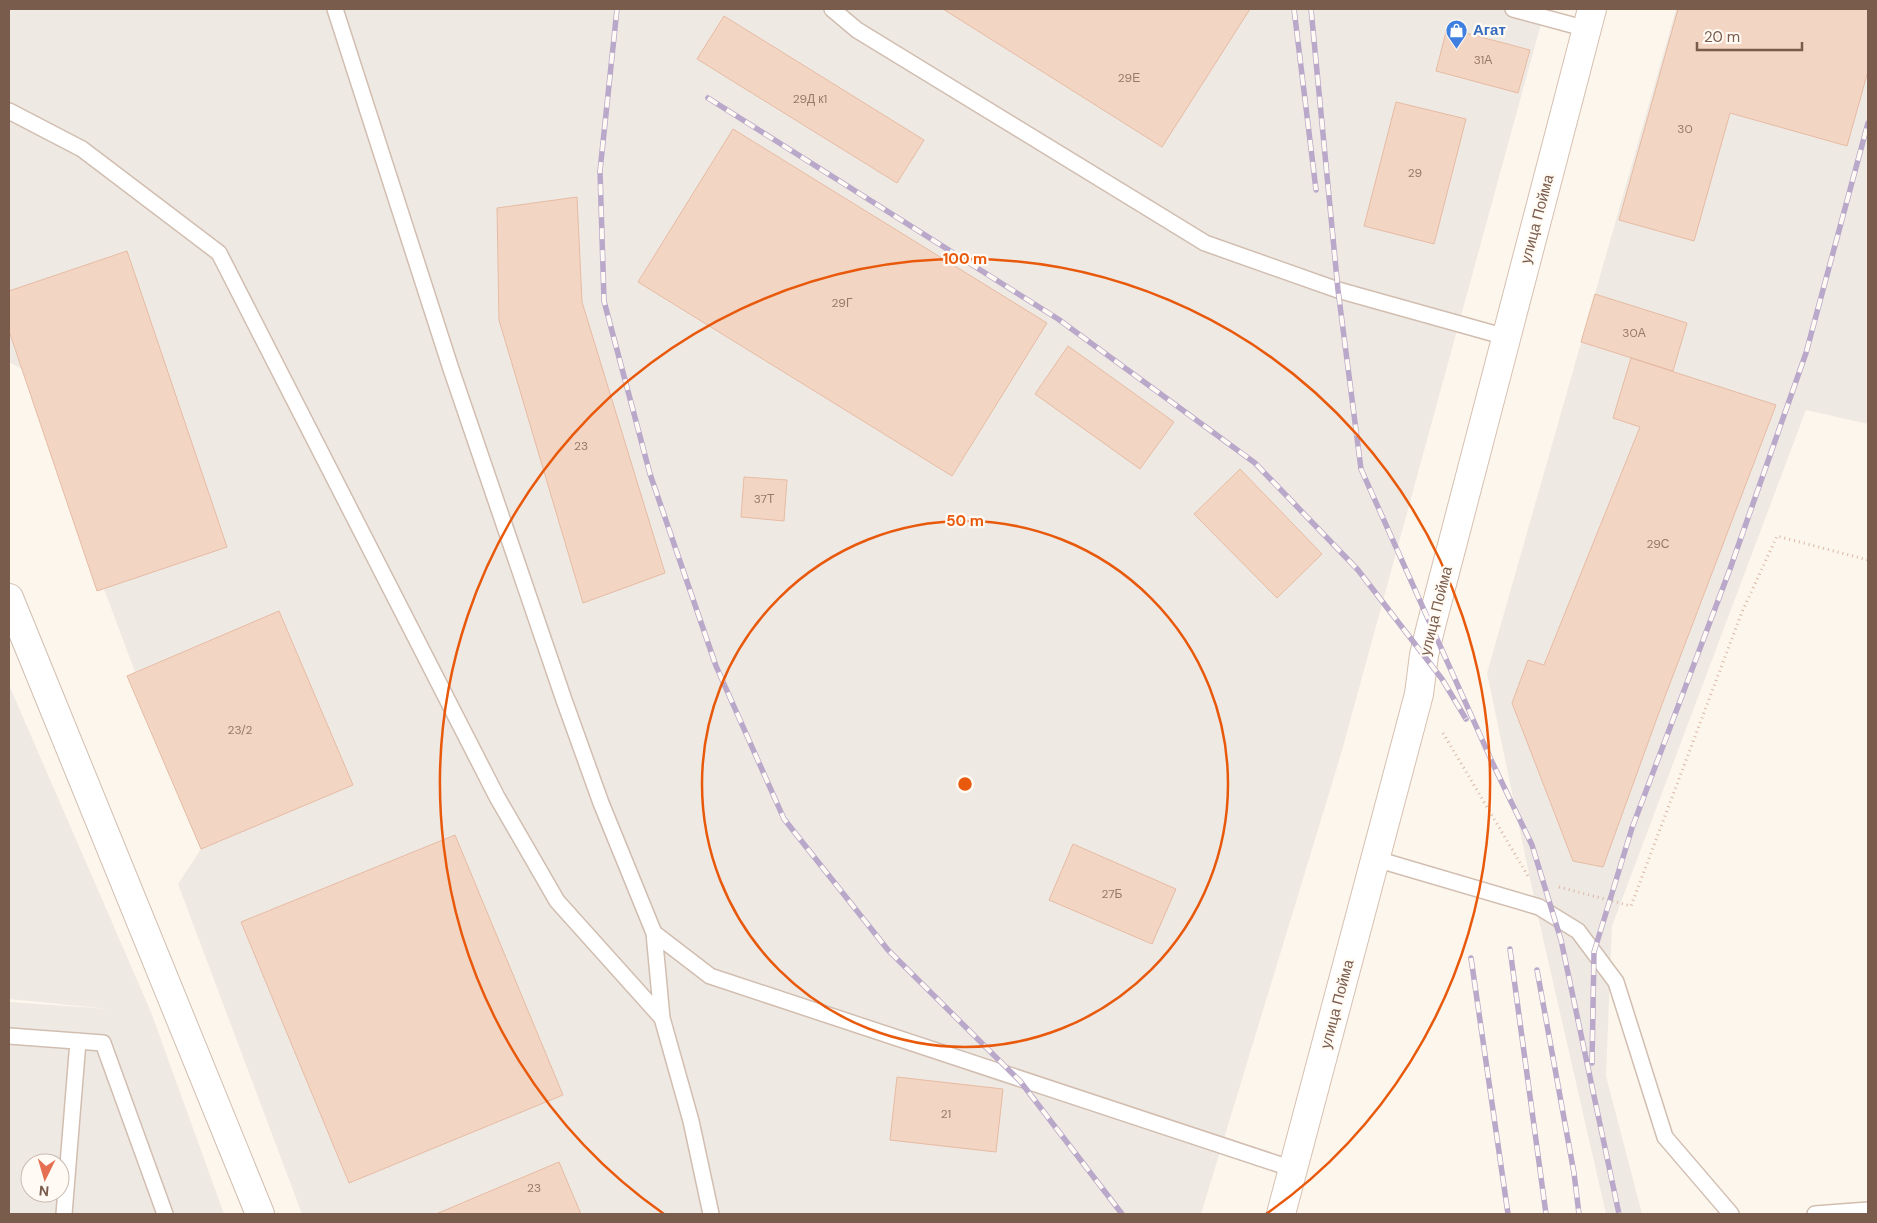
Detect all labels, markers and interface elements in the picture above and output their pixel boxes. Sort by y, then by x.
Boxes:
shop icon: Агат [1445,18,1469,49]
place label: Агат [1473,20,1506,40]
scale bar [1697,20,1802,52]
text: 20 m [1704,27,1740,47]
house number: 31А [1474,52,1492,68]
house number: 29Е [1118,70,1140,86]
house number: 29Д к1 [793,91,827,107]
house number: 30 [1677,121,1693,137]
house number: 29 [1408,165,1422,181]
street label: улица Пойма [1516,172,1559,266]
text: 100 m [943,249,987,269]
house number: 29Г [832,295,853,311]
house number: 30А [1622,325,1646,341]
house number: 23 [574,438,588,454]
house number: 37Т [754,491,775,507]
text: 50 m [946,511,984,531]
house number: 29С [1647,536,1670,552]
street label: улица Пойма [1415,564,1457,658]
house number: 23/2 [227,722,253,738]
centre of rings [956,775,974,793]
house number: 27Б [1102,886,1123,902]
street label: улица Пойма [1316,957,1359,1051]
house number: 21 [941,1106,951,1122]
north arrow [20,1153,70,1203]
house number: 23 [527,1180,541,1196]
text: N [38,1182,50,1200]

